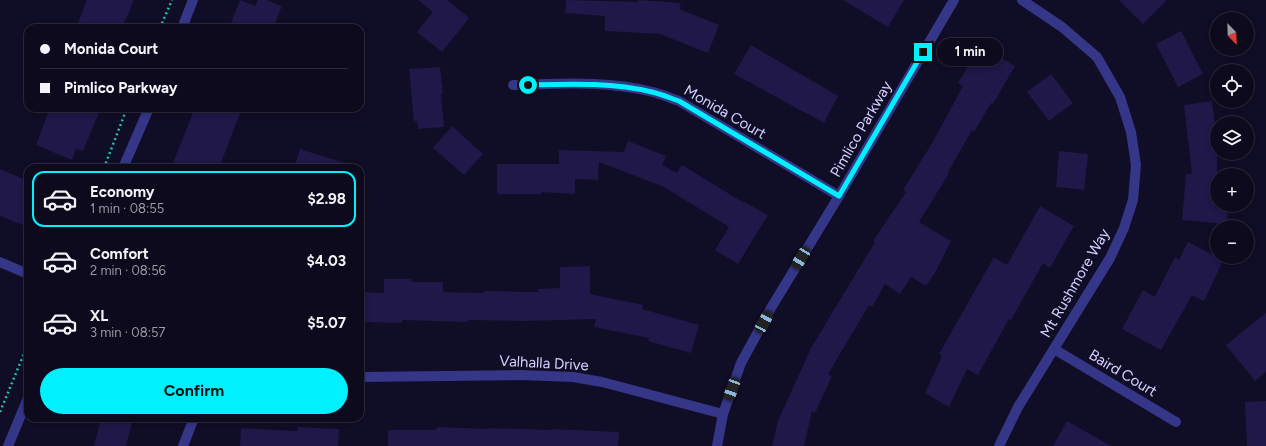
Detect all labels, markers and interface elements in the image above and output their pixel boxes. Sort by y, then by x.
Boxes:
north arrow [1210,12,1254,56]
map controls [1210,12,1254,264]
callout: 1 min [937,38,1003,66]
text: Monida Court [64,40,158,58]
route end [914,43,932,61]
text: 1 min [955,44,985,59]
button: locate [1210,64,1254,108]
route start [519,76,537,94]
street label: Pimlico Parkway [826,78,896,180]
text: Pimlico Parkway [64,79,178,97]
street label: Monida Court [681,81,770,143]
button: layers [1210,116,1254,160]
button: + [1210,168,1254,212]
icon: car [42,181,78,217]
text: Economy [90,183,155,201]
text: $2.98 [307,190,346,208]
text: 1 min · 08:55 [90,201,164,216]
button: − [1210,220,1254,264]
street label: Mt Rushmore Way [1036,225,1114,341]
icon: car [42,243,78,279]
text: Comfort [90,245,149,263]
car [790,245,812,271]
text: $4.03 [306,252,346,270]
text: 2 min · 08:56 [90,263,166,278]
icon: car [42,305,78,341]
text: XL [90,307,108,325]
car [753,309,775,335]
text: $5.07 [307,314,346,332]
text: 3 min · 08:57 [90,325,165,340]
street label: Baird Court [1086,346,1161,401]
street label: Valhalla Drive [499,352,589,374]
button: Confirm [40,368,348,414]
car [722,376,742,402]

